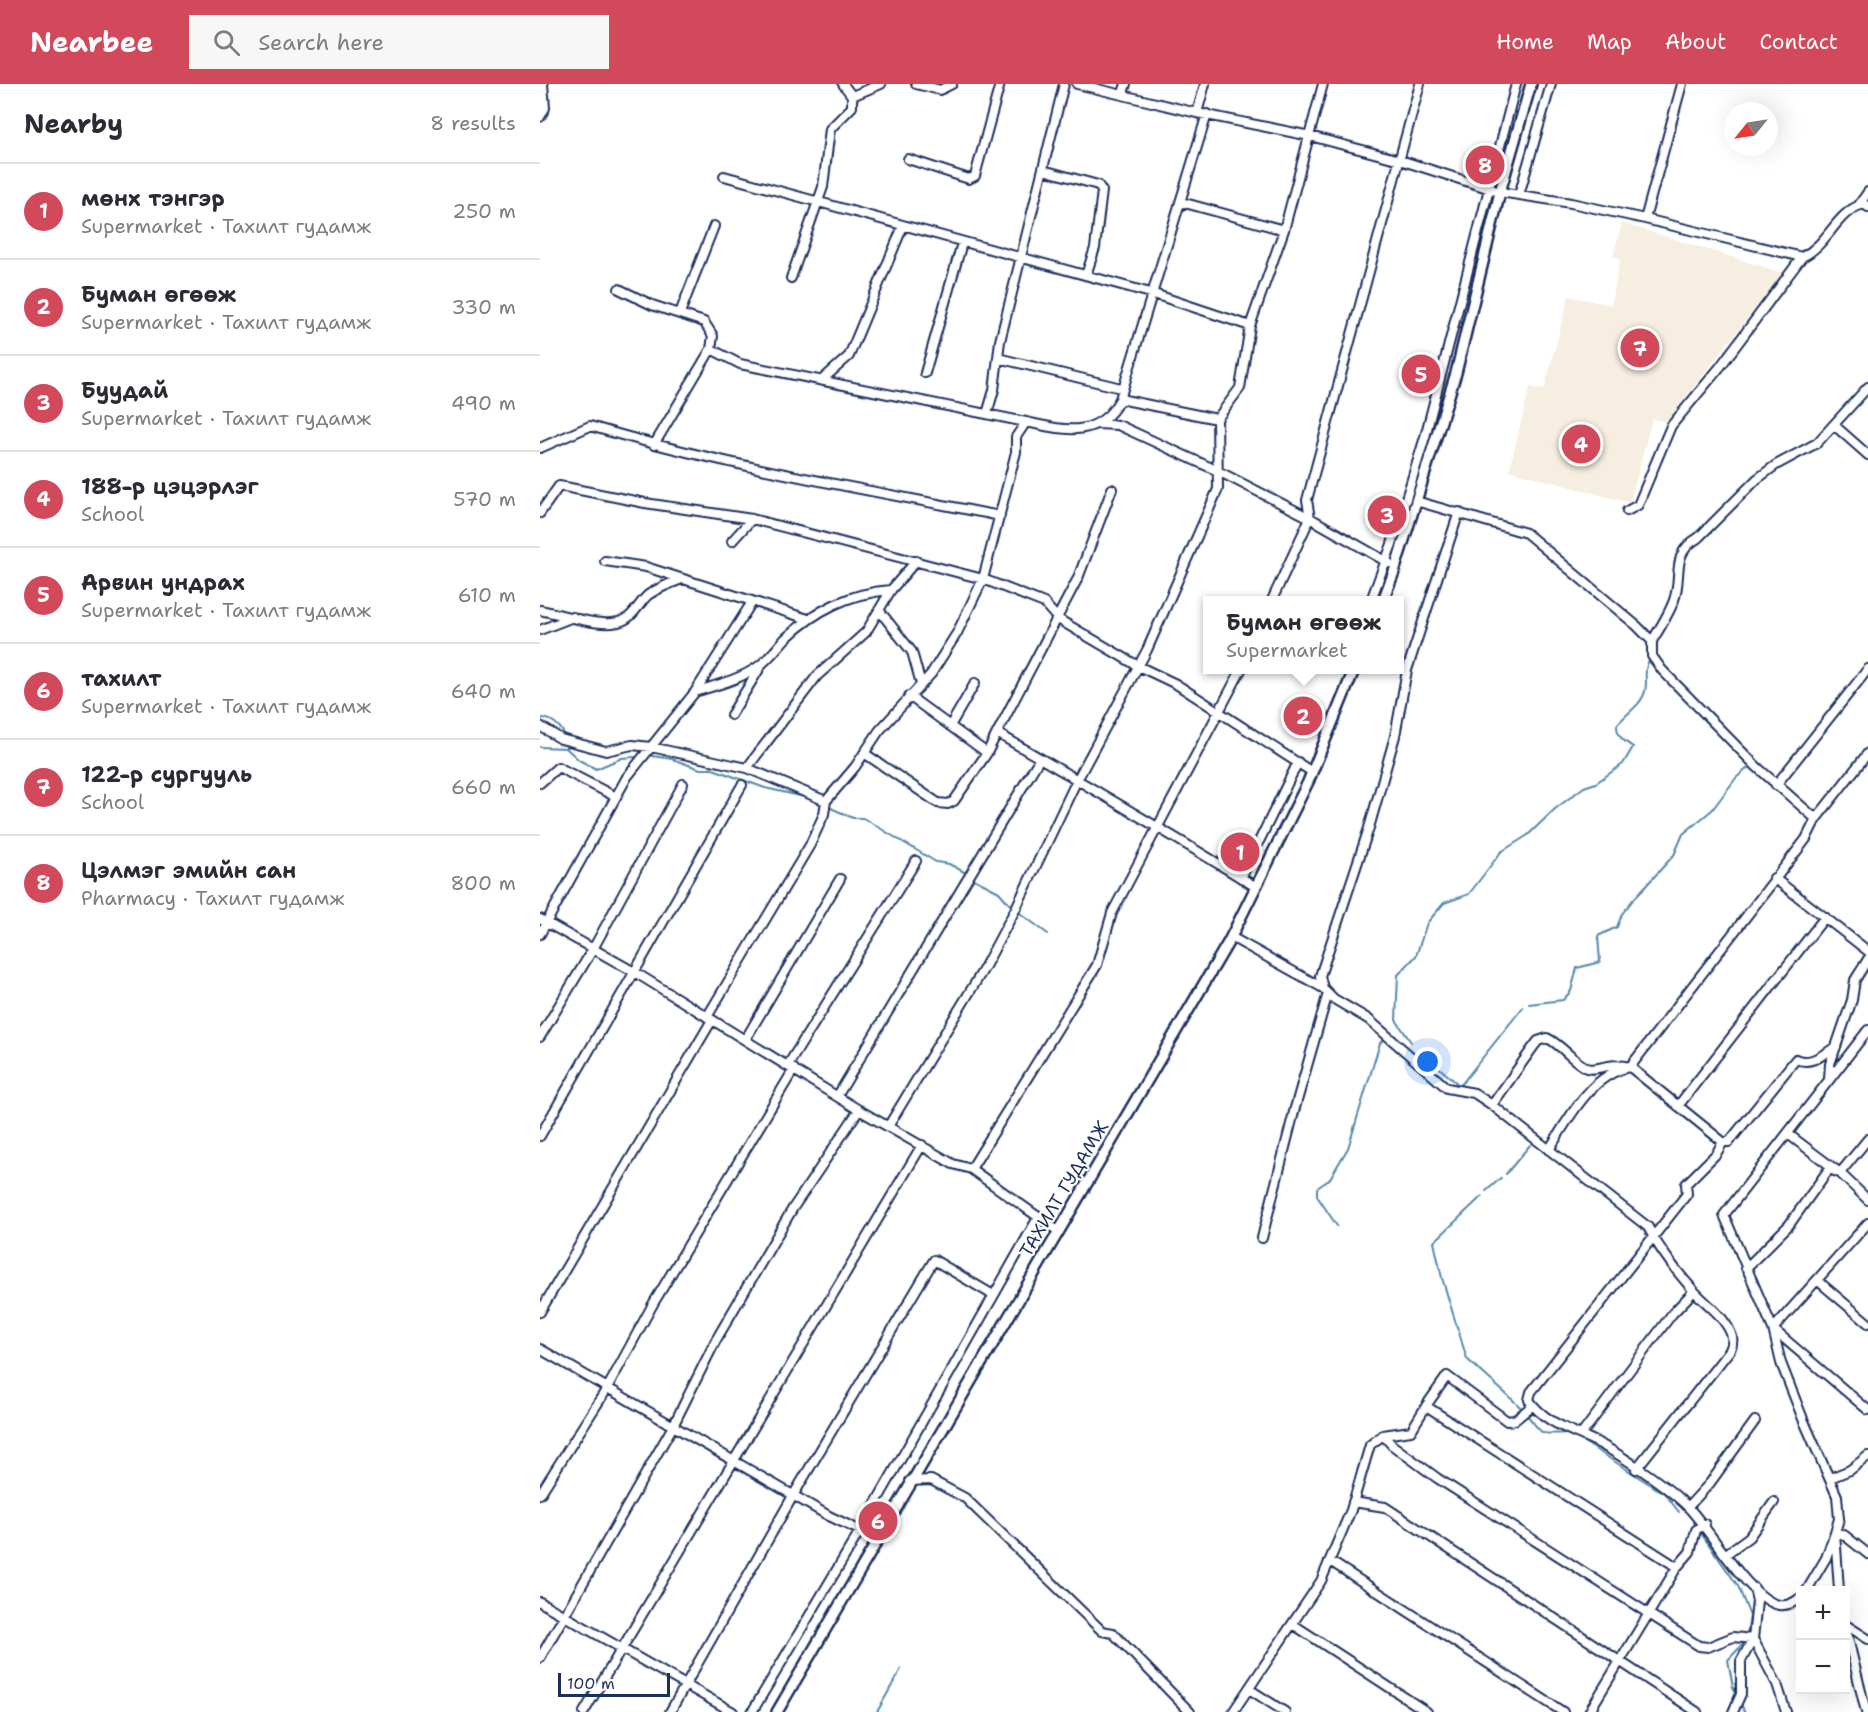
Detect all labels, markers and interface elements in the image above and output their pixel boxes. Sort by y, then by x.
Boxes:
search box [189,15,609,69]
text: Nearbee [30,23,153,61]
icon: search [210,26,243,59]
text: Search here [258,28,384,57]
text: Home [1496,28,1554,56]
text: Map [1587,28,1632,56]
text: About [1665,28,1726,56]
text: Contact [1759,28,1838,56]
north arrow [1724,102,1778,156]
text: Nearby [24,106,123,141]
text: 8 results [430,110,516,136]
pin: 8 [1466,142,1504,188]
text: мөнх тэнгэр [81,184,225,213]
text: 1 [39,198,48,224]
text: 250 m [452,198,516,224]
text: Supermarket · Тахилт гудамж [81,213,371,239]
text: Буман өгөөж [81,280,236,309]
text: 2 [37,294,51,320]
text: 330 m [452,294,516,320]
text: Supermarket · Тахилт гудамж [81,309,371,335]
pin: 7 [1620,326,1660,370]
pin: 5 [1402,352,1440,396]
text: Буудай [81,376,168,405]
text: 3 [37,390,51,416]
text: 490 m [451,390,516,416]
text: Supermarket · Тахилт гудамж [81,405,371,431]
pin: 4 [1562,422,1600,466]
text: 188-р цэцэрлэг [81,472,259,501]
text: 4 [37,486,51,512]
text: 570 m [453,486,516,512]
pin: 3 [1368,492,1406,538]
text: School [81,501,144,527]
text: Арвин ундрах [81,568,245,597]
text: 5 [37,582,50,608]
text: 610 m [458,582,516,608]
popup [1203,596,1404,674]
text: Supermarket · Тахилт гудамж [81,597,371,623]
text: Буман өгөөж [1226,608,1381,637]
text: Supermarket [1226,637,1348,663]
text: тахилт [81,664,161,693]
text: 6 [37,678,51,704]
text: 640 m [451,678,516,704]
text: Supermarket · Тахилт гудамж [81,693,371,719]
pin: 2 [1284,694,1323,738]
text: 122-р сургууль [81,760,252,789]
text: 7 [37,774,51,800]
text: 660 m [451,774,516,800]
text: School [81,789,144,815]
pin: 1 [1220,830,1260,874]
text: Цэлмэг эмийн сан [81,856,296,885]
text: 8 [37,870,51,896]
text: 800 m [451,870,516,896]
text: Pharmacy · Тахилт гудамж [81,885,344,911]
your location [1413,1047,1442,1076]
street label: ТАХИЛТ ГУДАМЖ [1014,1116,1114,1261]
pin: 6 [858,1498,898,1544]
map controls [1796,1586,1850,1694]
button: + [1796,1586,1850,1640]
button: − [1796,1640,1850,1694]
scale bar [558,1670,670,1698]
text: 100 m [567,1673,615,1694]

